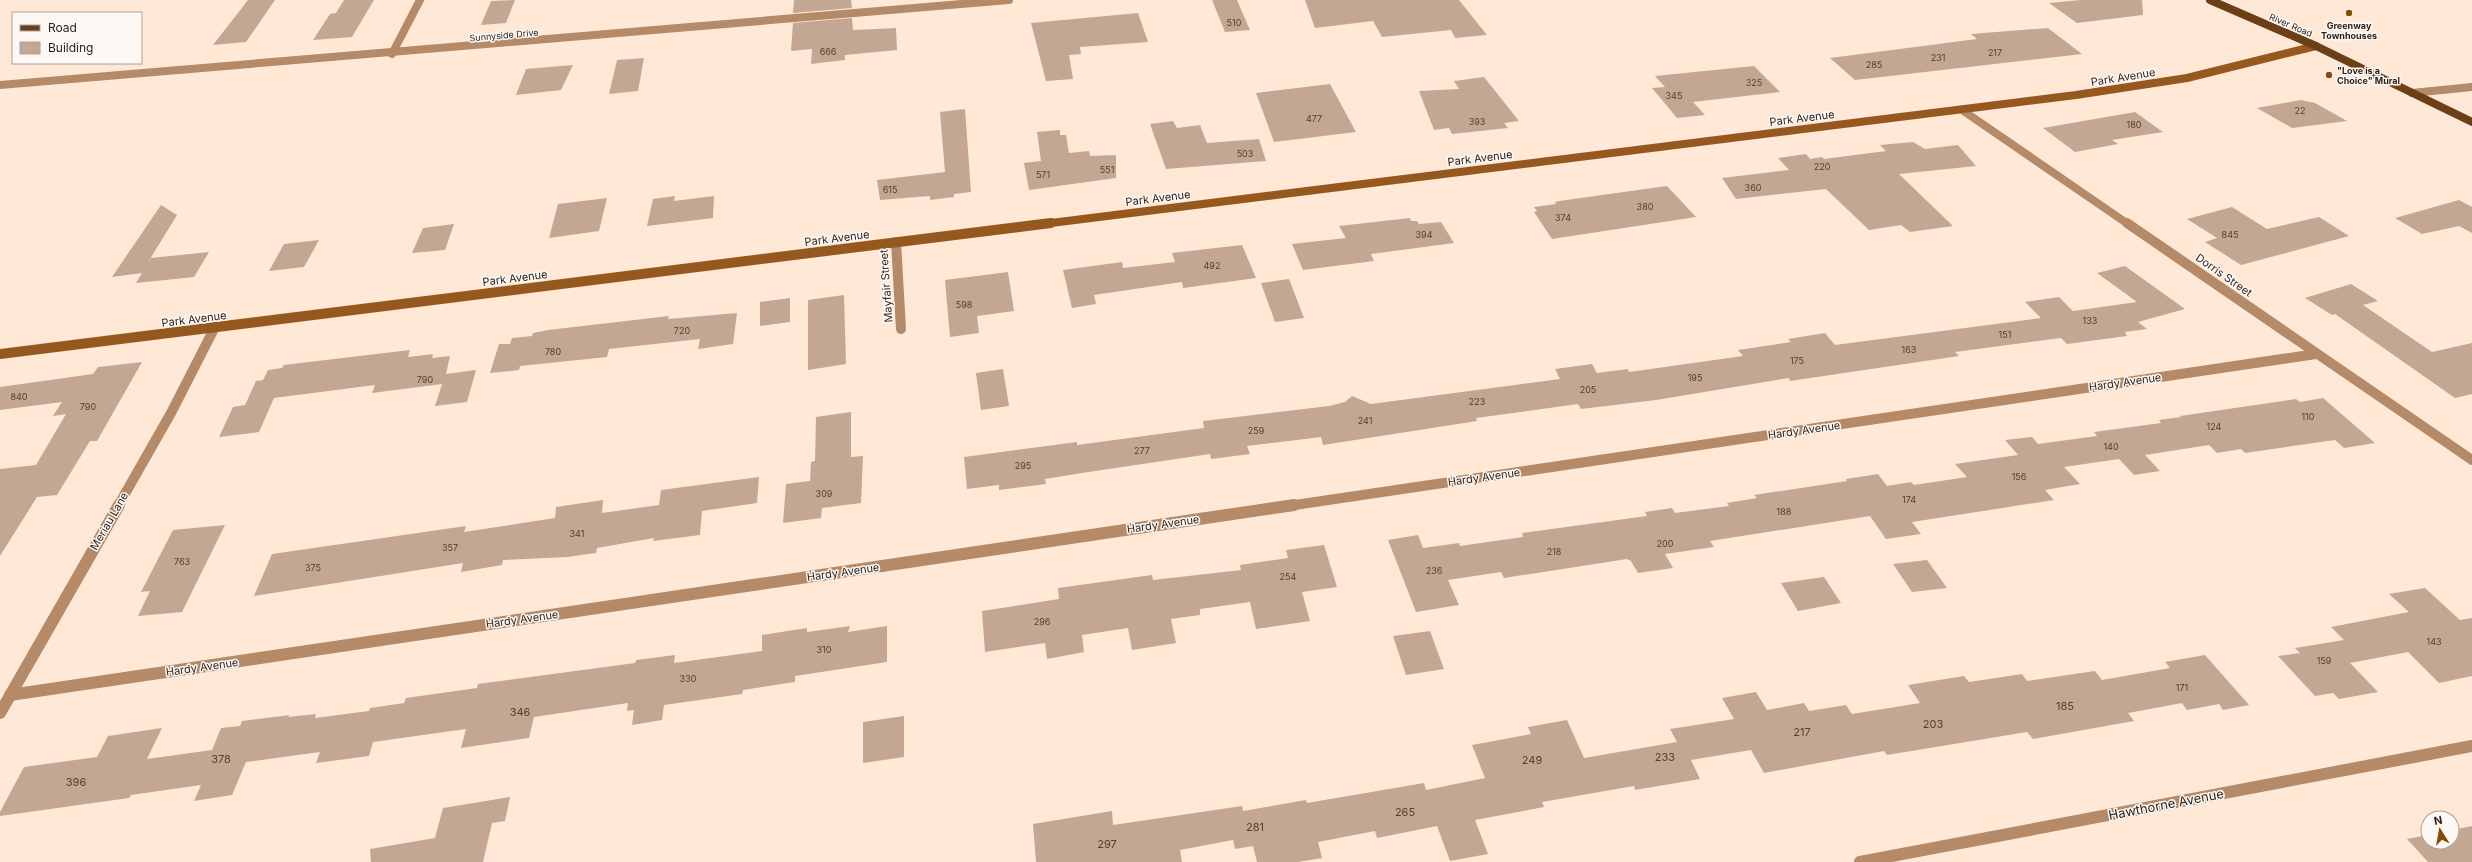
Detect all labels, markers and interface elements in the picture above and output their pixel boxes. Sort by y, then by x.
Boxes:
marker: Greenway Townhouses [2344,8,2354,18]
street label: River Road [2268,11,2314,39]
legend [12,12,142,64]
house number: 510 [1227,17,1242,28]
text: Road [48,20,77,35]
place label: Greenway Townhouses [2321,20,2377,41]
street label: Sunnyside Drive [469,27,539,43]
text: Building [48,40,93,55]
house number: 666 [820,46,837,57]
house number: 217 [1988,47,2002,58]
house number: 231 [1931,52,1945,63]
house number: 285 [1866,59,1882,70]
street label: Park Avenue [2090,65,2156,89]
place label: "Love is a Choice" Mural [2337,65,2400,86]
marker: "Love is a Choice" Mural [2324,70,2334,80]
house number: 325 [1746,77,1762,88]
house number: 345 [1666,90,1682,101]
house number: 22 [2295,105,2305,116]
street label: Park Avenue [1769,107,1835,129]
house number: 477 [1306,113,1322,124]
house number: 393 [1469,116,1486,127]
house number: 180 [2127,119,2142,130]
street label: Park Avenue [1447,147,1513,169]
house number: 503 [1237,148,1254,159]
house number: 220 [1814,161,1831,172]
house number: 551 [1100,164,1114,175]
house number: 571 [1036,169,1050,180]
house number: 360 [1745,182,1762,193]
house number: 615 [883,184,897,195]
street label: Park Avenue [1125,187,1191,209]
house number: 380 [1637,201,1654,212]
house number: 374 [1555,212,1571,223]
street label: Park Avenue [804,227,870,249]
house number: 394 [1416,229,1433,240]
house number: 845 [2222,229,2238,240]
street label: Mayfair Street [876,249,896,323]
street label: Dorris Street [2193,250,2255,300]
house number: 492 [1204,260,1220,271]
street label: Park Avenue [482,267,548,289]
house number: 598 [956,299,973,310]
street label: Park Avenue [161,308,227,330]
house number: 133 [2083,315,2098,326]
house number: 720 [674,325,690,336]
house number: 151 [1999,329,2011,340]
house number: 163 [1902,344,1917,355]
house number: 780 [545,346,561,357]
house number: 175 [1790,355,1804,366]
street label: Hardy Avenue [2088,370,2162,394]
house number: 195 [1688,372,1702,383]
house number: 790 [417,374,433,385]
house number: 205 [1580,384,1596,395]
house number: 840 [10,391,28,402]
house number: 223 [1469,396,1486,407]
house number: 790 [80,401,96,412]
house number: 110 [2302,411,2315,422]
house number: 241 [1358,415,1372,426]
street label: Hardy Avenue [1767,418,1841,442]
house number: 124 [2207,421,2222,432]
house number: 259 [1248,425,1265,436]
house number: 140 [2103,441,2119,452]
house number: 277 [1134,445,1150,456]
house number: 295 [1015,460,1031,471]
street label: Hardy Avenue [1447,465,1521,489]
house number: 156 [2012,471,2027,482]
house number: 309 [816,488,833,499]
street label: Meriau Lane [87,490,131,552]
house number: 174 [1902,494,1916,505]
house number: 188 [1777,506,1792,517]
street label: Hardy Avenue [1126,512,1200,536]
house number: 341 [570,528,584,539]
house number: 200 [1657,538,1674,549]
house number: 357 [442,542,458,553]
house number: 218 [1547,546,1562,557]
house number: 763 [174,556,190,567]
street label: Hardy Avenue [806,560,880,584]
house number: 375 [305,562,321,573]
house number: 236 [1426,565,1443,576]
house number: 254 [1280,571,1297,582]
street label: Hardy Avenue [485,607,559,631]
house number: 296 [1034,616,1051,627]
house number: 143 [2426,636,2442,647]
house number: 310 [817,644,832,655]
street label: Hardy Avenue [165,655,239,679]
house number: 159 [2317,655,2332,666]
house number: 330 [680,673,697,684]
house number: 171 [2176,682,2188,693]
house number: 185 [2056,699,2074,713]
house number: 346 [510,705,531,719]
house number: 203 [1923,717,1943,731]
house number: 217 [1793,725,1811,739]
house number: 233 [1655,750,1675,764]
house number: 378 [211,752,231,766]
house number: 249 [1522,753,1542,767]
house number: 396 [66,775,86,789]
street label: Hawthorne Avenue [2107,785,2225,823]
house number: 265 [1395,805,1415,819]
north arrow [2420,810,2460,850]
text: N [2433,813,2444,828]
house number: 281 [1246,820,1264,834]
house number: 297 [1097,837,1117,851]

